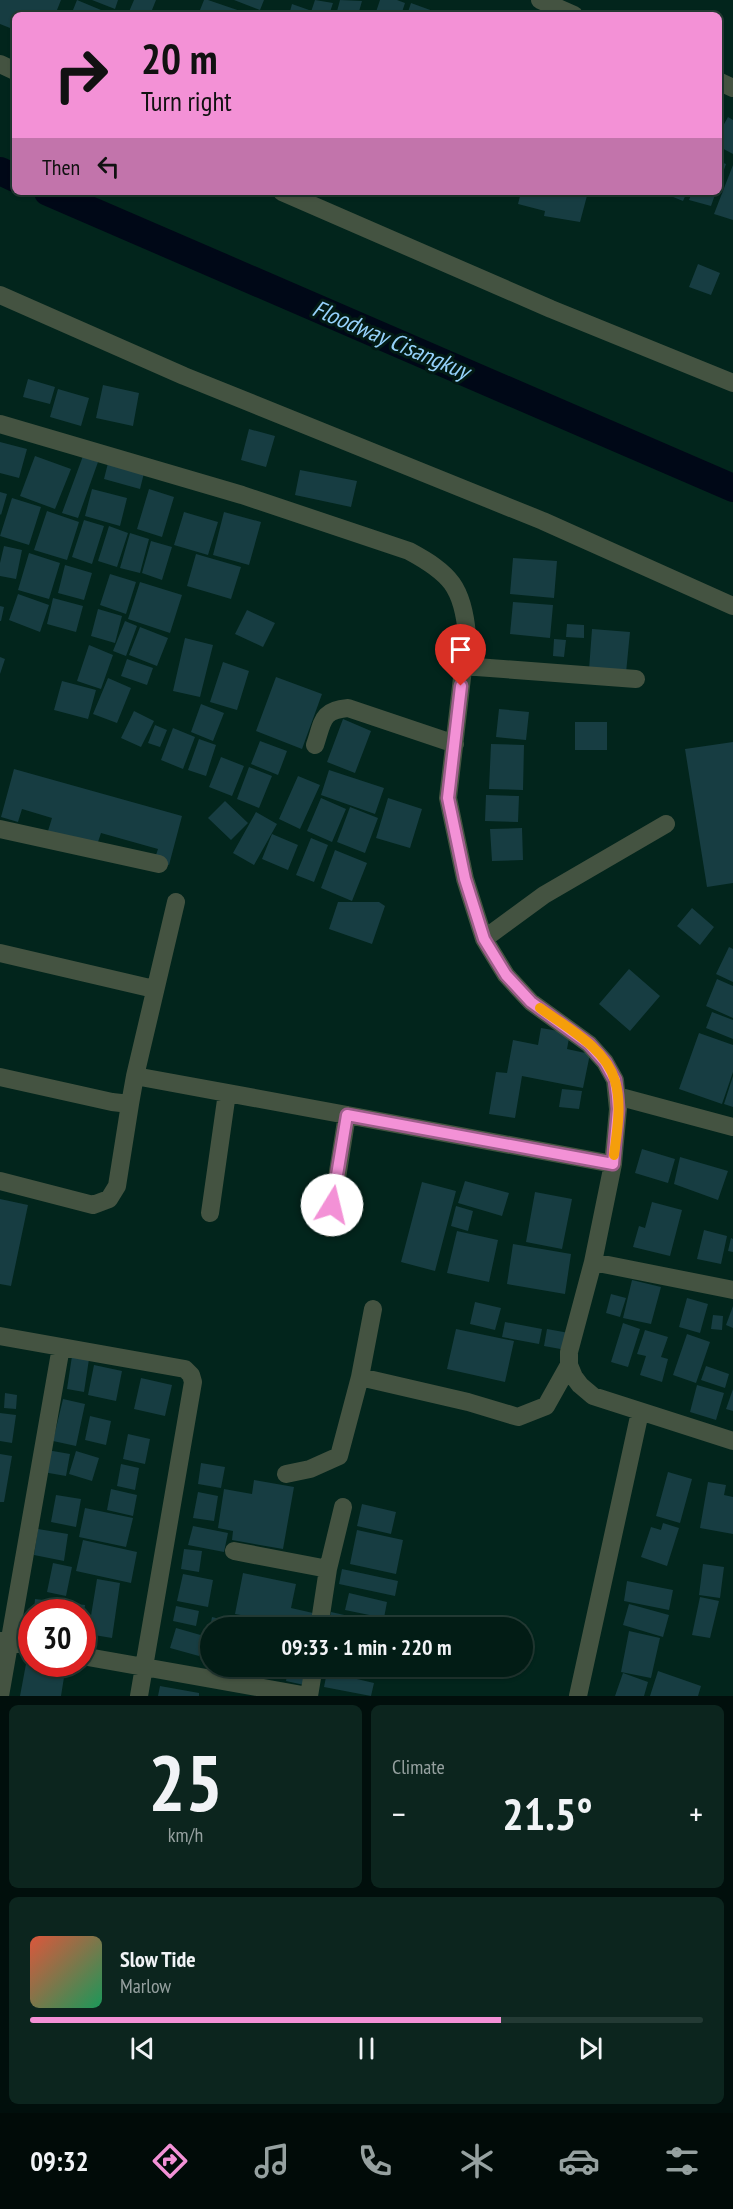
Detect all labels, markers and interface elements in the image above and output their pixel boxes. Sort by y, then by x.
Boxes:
text: 20 m [141,31,218,86]
icon: right [42,36,120,114]
text: Turn right [141,84,232,118]
icon: left [92,150,125,183]
text: Then [42,153,80,181]
water label: Floodway Cisangkuy [308,293,477,388]
pin [435,624,486,686]
icon: arrive [444,633,477,666]
position arrow [300,1173,364,1237]
speed limit sign: 30 [18,1599,96,1677]
text: 09:33 · 1 min · 220 m [281,1633,452,1661]
text: 25 [148,1732,223,1833]
text: Climate [392,1754,445,1780]
text: 21.5° [502,1784,593,1842]
text: − [392,1792,406,1835]
text: + [689,1792,703,1835]
text: km/h [168,1822,203,1848]
text: Slow Tide [120,1945,196,1973]
text: Marlow [120,1973,171,1999]
icon: previous [126,2032,159,2065]
icon: pause [350,2032,383,2065]
icon: next [574,2032,607,2065]
icon: directions [149,2140,191,2182]
icon: music [251,2140,293,2182]
icon: phone [354,2140,396,2182]
icon: climate [456,2140,498,2182]
icon: car [558,2140,600,2182]
icon: filters [661,2140,703,2182]
text: 09:32 [30,2144,89,2178]

